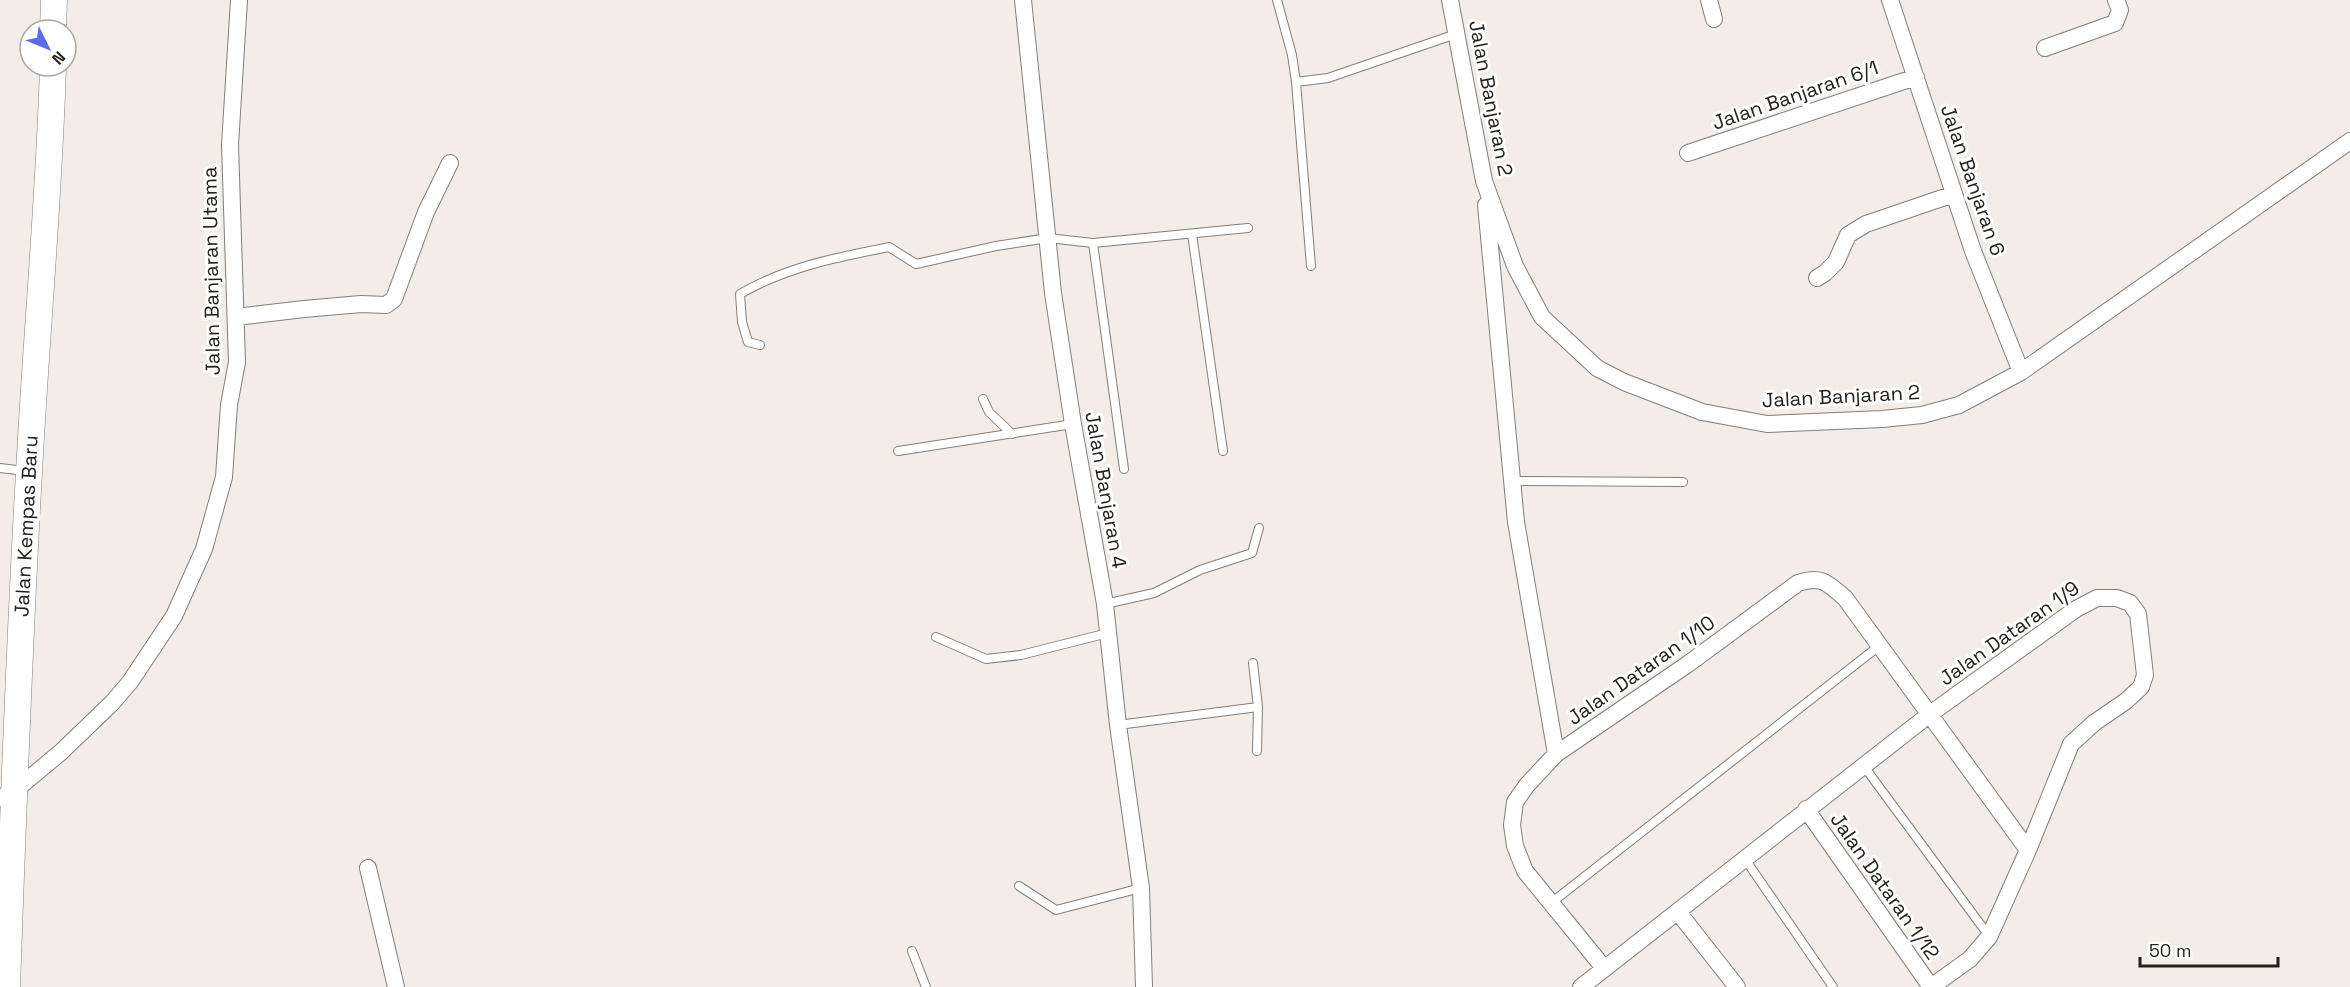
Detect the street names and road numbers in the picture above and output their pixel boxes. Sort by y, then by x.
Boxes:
street label: Jalan Banjaran 2 [1463,18,1519,178]
street label: Jalan Banjaran 6/1 [1708,54,1882,136]
street label: Jalan Banjaran 6 [1935,101,2011,259]
street label: Jalan Banjaran Utama [196,166,226,376]
street label: Jalan Banjaran 2 [1761,379,1921,413]
street label: Jalan Banjaran 4 [1079,410,1133,570]
street label: Jalan Kempas Baru [8,434,44,618]
street label: Jalan Dataran 1/9 [1934,575,2084,691]
street label: Jalan Dataran 1/10 [1562,609,1720,731]
street label: Jalan Dataran 1/12 [1825,807,1945,965]

